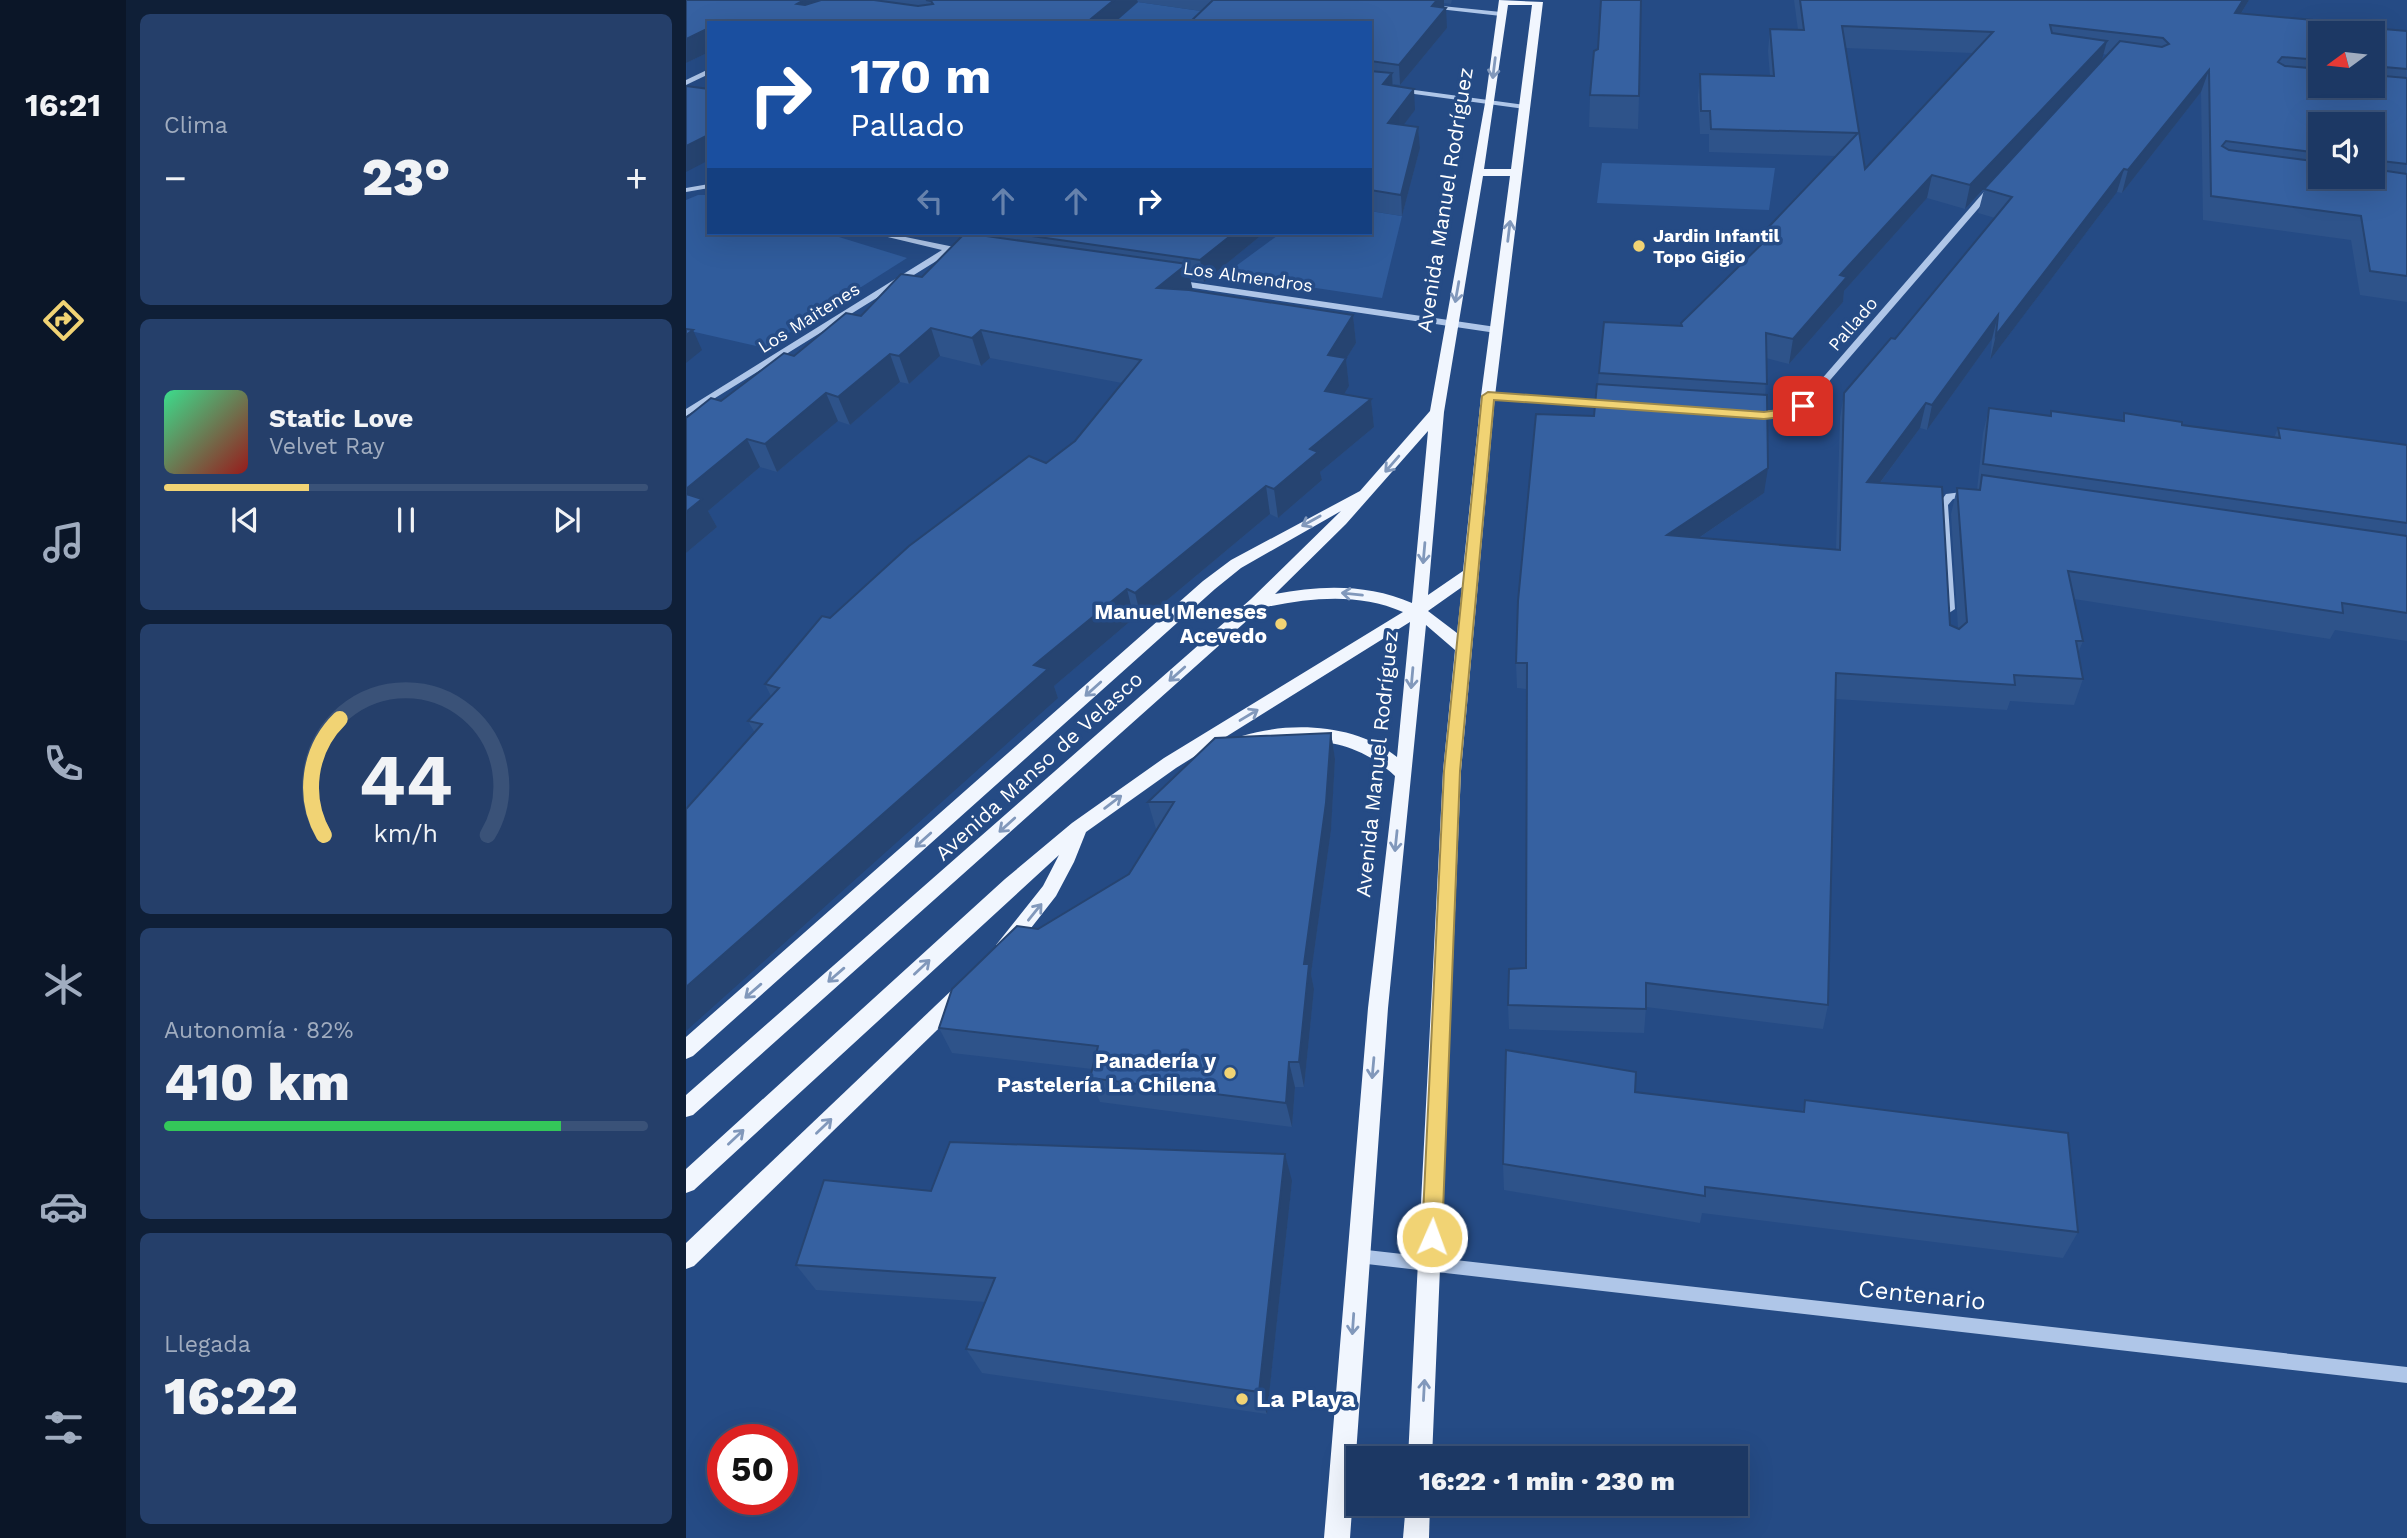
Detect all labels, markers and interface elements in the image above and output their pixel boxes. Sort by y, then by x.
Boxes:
north arrow [2308,21,2385,98]
map controls [2308,21,2385,189]
text: 170 m [850,47,991,105]
icon: right [735,49,826,140]
one-way arrow [1488,56,1501,78]
street label: Avenida Manuel Rodríguez [1411,66,1478,334]
text: 16:21 [25,86,101,124]
text: Pallado [850,106,965,144]
text: Clima [164,112,228,139]
button: sound [2308,112,2385,189]
text: 23° [362,147,450,208]
text: − [164,156,187,200]
text: + [625,156,648,200]
icon: left [911,182,949,220]
icon: ahead [984,182,1022,220]
icon: ahead [1057,182,1095,220]
icon: right [1130,182,1168,220]
one-way arrow [1503,220,1516,243]
place label: Jardin Infantil Topo Gigio [1653,225,1780,267]
marker: Jardin Infantil Topo Gigio [1631,238,1647,254]
street label: Los Almendros [1182,257,1314,296]
street label: Los Maitenes [754,278,864,357]
one-way arrow [1450,280,1463,303]
street label: Pallado [1824,292,1882,355]
icon: directions [39,296,88,345]
pin [1773,376,1833,436]
icon: arrive [1784,387,1822,425]
text: Static Love [269,403,413,433]
text: Velvet Ray [269,433,385,460]
one-way arrow [1384,454,1400,472]
icon: previous [226,501,264,539]
icon: pause [387,501,425,539]
icon: next [548,501,586,539]
one-way arrow [1302,514,1322,528]
icon: music [39,518,88,567]
one-way arrow [1417,541,1430,564]
one-way arrow [1342,587,1364,600]
place label: Manuel Meneses Acevedo [1094,599,1267,648]
marker: Manuel Meneses Acevedo [1273,616,1289,632]
street label: Avenida Manuel Rodríguez [1350,629,1403,899]
street label: Avenida Manso de Velasco [930,666,1147,865]
one-way arrow [1168,666,1186,682]
one-way arrow [1405,666,1418,689]
one-way arrow [1084,680,1102,696]
one-way arrow [1239,707,1259,721]
text: 44 [359,737,453,823]
icon: phone [39,739,88,788]
one-way arrow [1103,795,1121,810]
one-way arrow [999,816,1016,833]
text: km/h [374,819,438,848]
one-way arrow [1389,830,1402,852]
one-way arrow [914,832,932,848]
one-way arrow [1027,904,1043,922]
one-way arrow [913,958,930,975]
icon: climate [39,960,88,1009]
one-way arrow [828,967,846,983]
one-way arrow [744,983,762,999]
text: Autonomía · 82% [164,1017,353,1044]
place label: Panadería y Pastelería La Chilena [997,1048,1217,1097]
text: 410 km [164,1052,350,1113]
one-way arrow [1366,1056,1379,1078]
marker: Panadería y Pastelería La Chilena [1222,1065,1238,1081]
one-way arrow [815,1118,832,1135]
one-way arrow [727,1129,744,1146]
icon: car [39,1182,88,1231]
position arrow [1395,1200,1469,1274]
street label: Centenario [1857,1274,1987,1316]
one-way arrow [1346,1313,1359,1335]
text: Llegada [164,1331,251,1358]
text: 16:22 [164,1366,298,1427]
one-way arrow [1418,1379,1431,1401]
place label: La Playa [1256,1385,1355,1413]
marker: La Playa [1234,1391,1250,1407]
icon: filters [39,1403,88,1452]
speed limit sign: 50 [707,1424,798,1515]
text: 16:22 · 1 min · 230 m [1419,1466,1675,1496]

